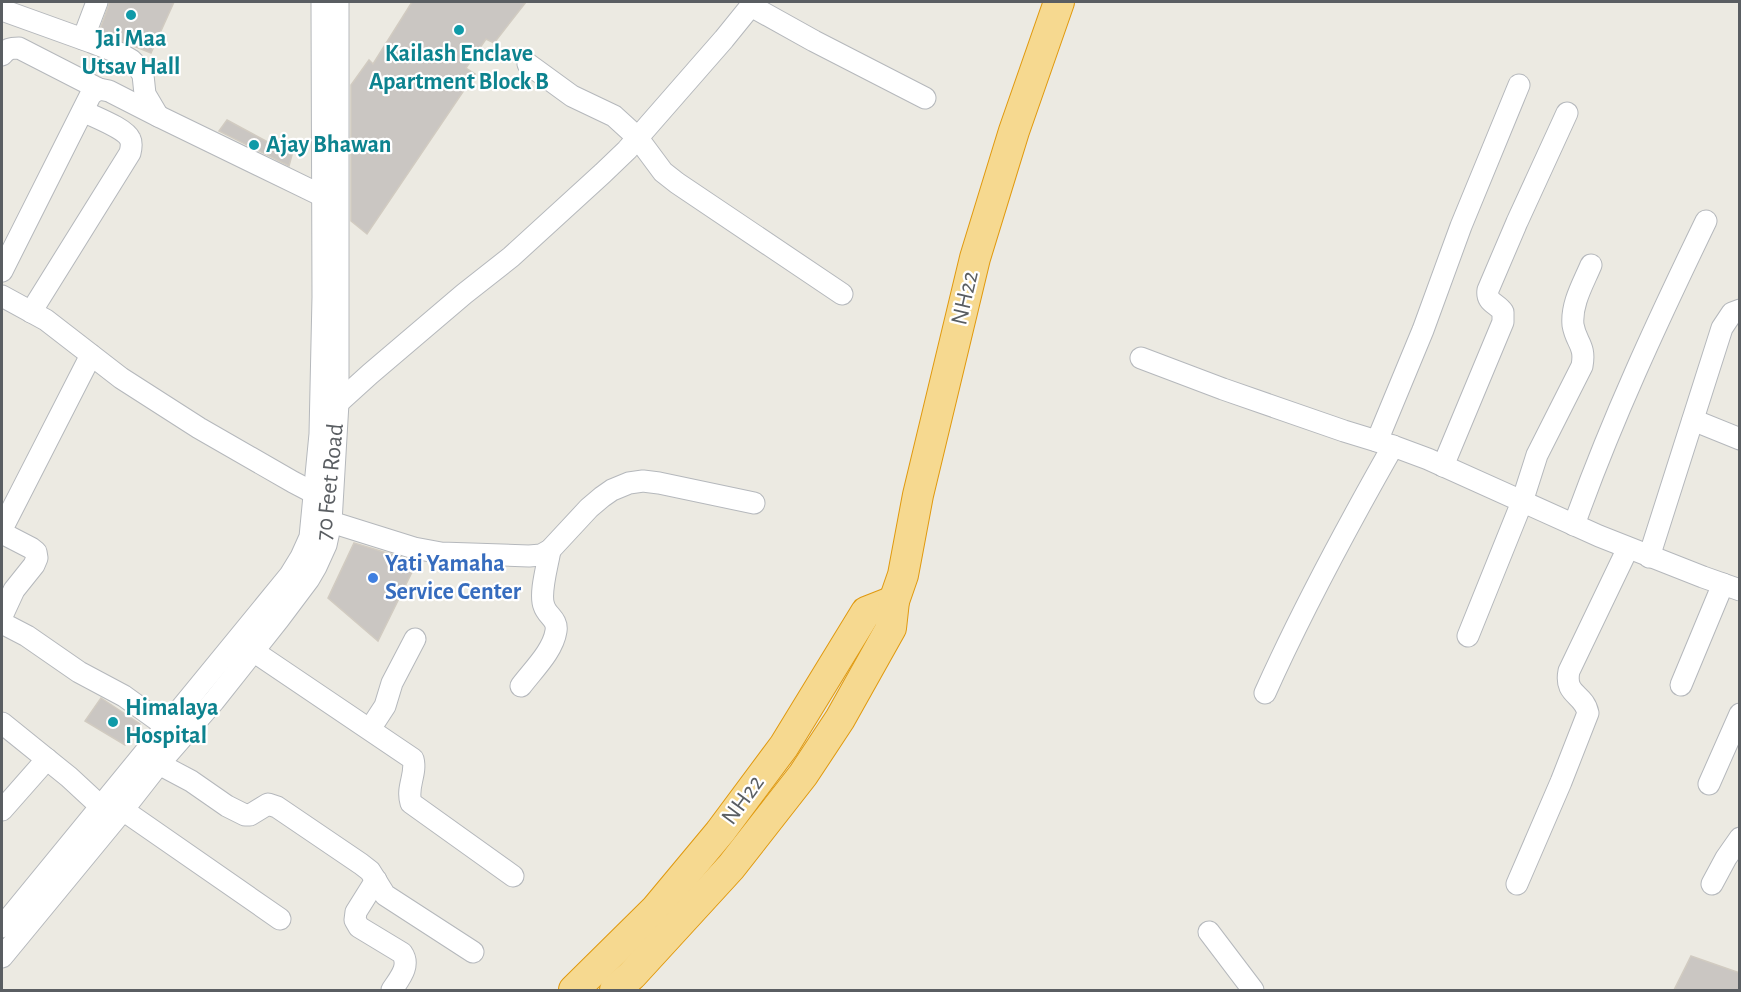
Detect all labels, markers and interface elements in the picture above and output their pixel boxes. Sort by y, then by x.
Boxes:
marker: Jai Maa Utsav Hall [124,8,138,22]
marker: Kailash Enclave Apartment Block B [452,23,466,37]
place label: Jai Maa Utsav Hall [82,27,180,79]
place label: Kailash Enclave Apartment Block B [369,42,549,94]
place label: Ajay Bhawan [266,133,392,157]
marker: Ajay Bhawan [247,138,261,152]
street label: NH22 [947,269,983,327]
street label: 70 Feet Road [312,422,348,542]
place label: Yati Yamaha Service Center [385,552,522,604]
marker: Yati Yamaha Service Center [366,571,380,585]
place label: Himalaya Hospital [125,696,219,748]
marker: Himalaya Hospital [106,715,120,729]
street label: NH22 [717,771,769,829]

